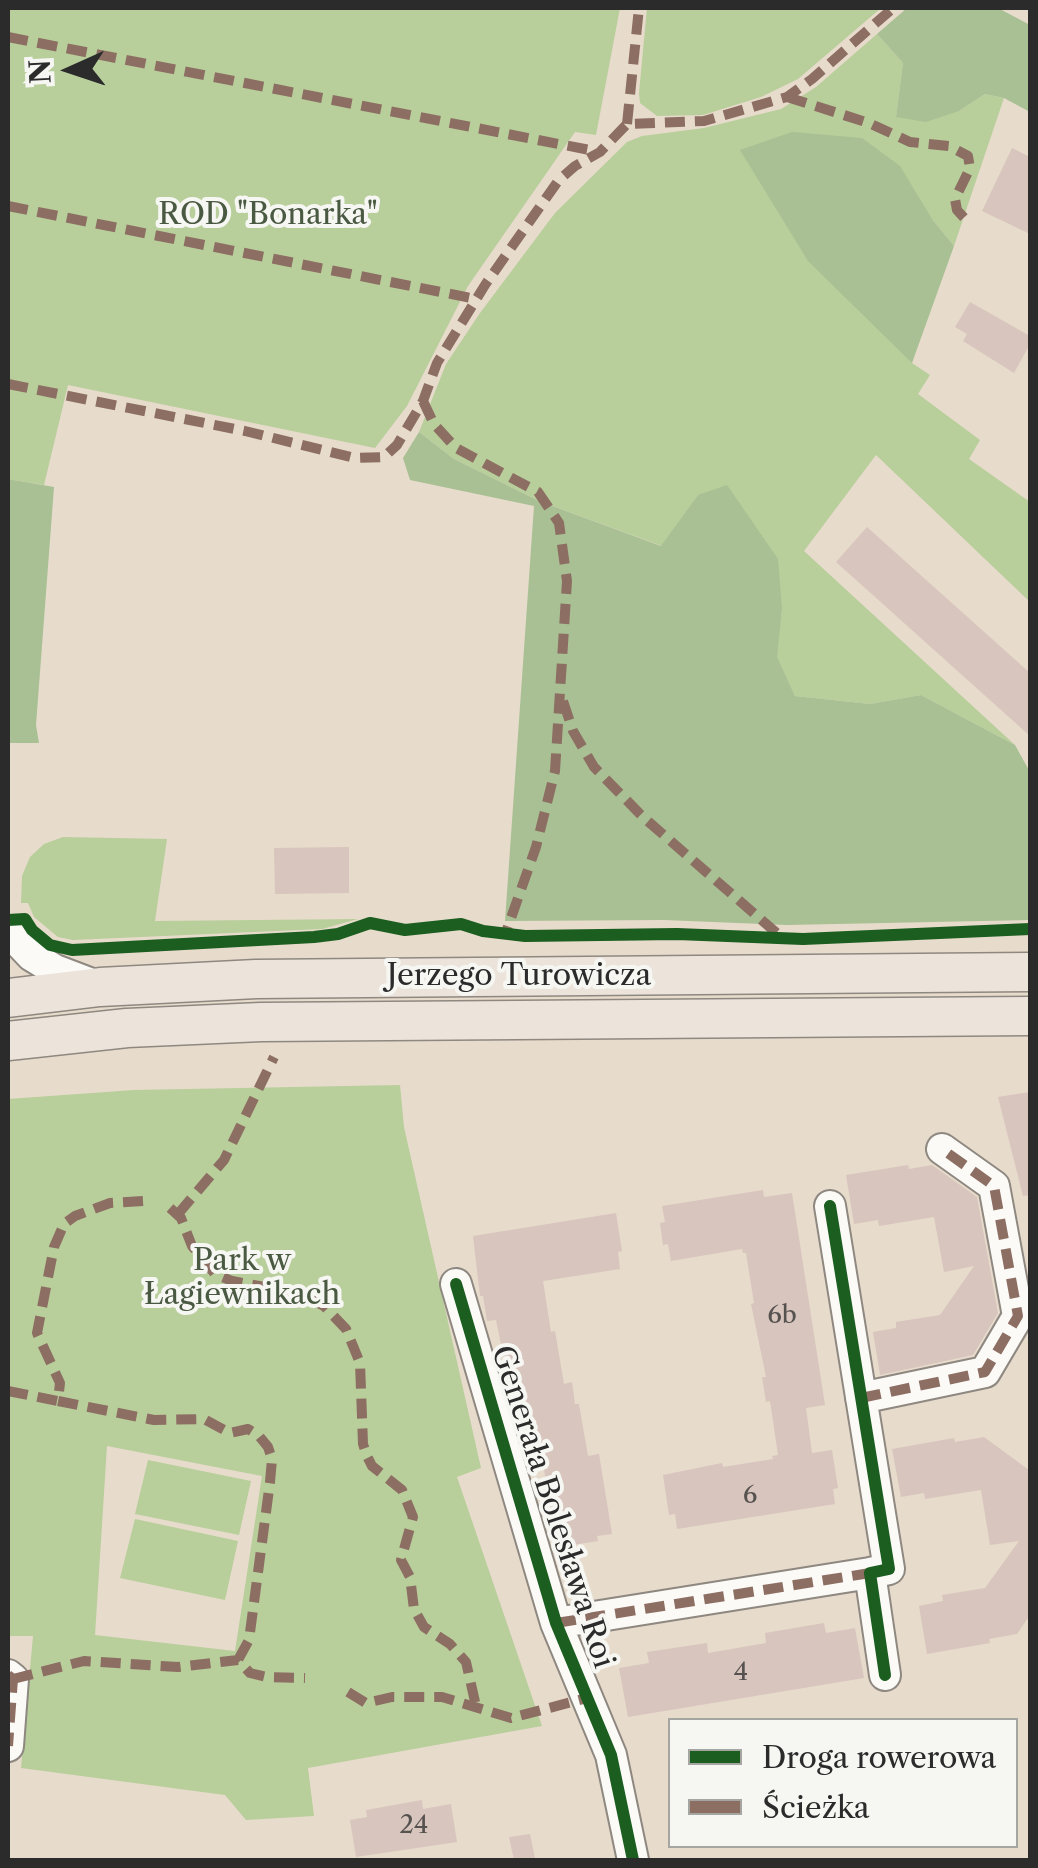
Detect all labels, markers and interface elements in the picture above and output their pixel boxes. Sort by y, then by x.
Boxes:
north arrow [20,20,120,120]
text: N [22,59,58,85]
park label: ROD "Bonarka" [158,197,378,233]
street label: Jerzego Turowicza [387,958,651,994]
park label: Park w Łagiewnikach [144,1243,340,1314]
house number: 6b [767,1301,797,1331]
street label: Generała Bolesława Roi [483,1341,621,1673]
house number: 6 [743,1481,757,1511]
house number: 4 [734,1658,748,1688]
legend [668,1718,1018,1848]
text: Droga rowerowa [762,1739,996,1776]
text: Ścieżka [762,1789,870,1826]
house number: 24 [400,1811,428,1841]

